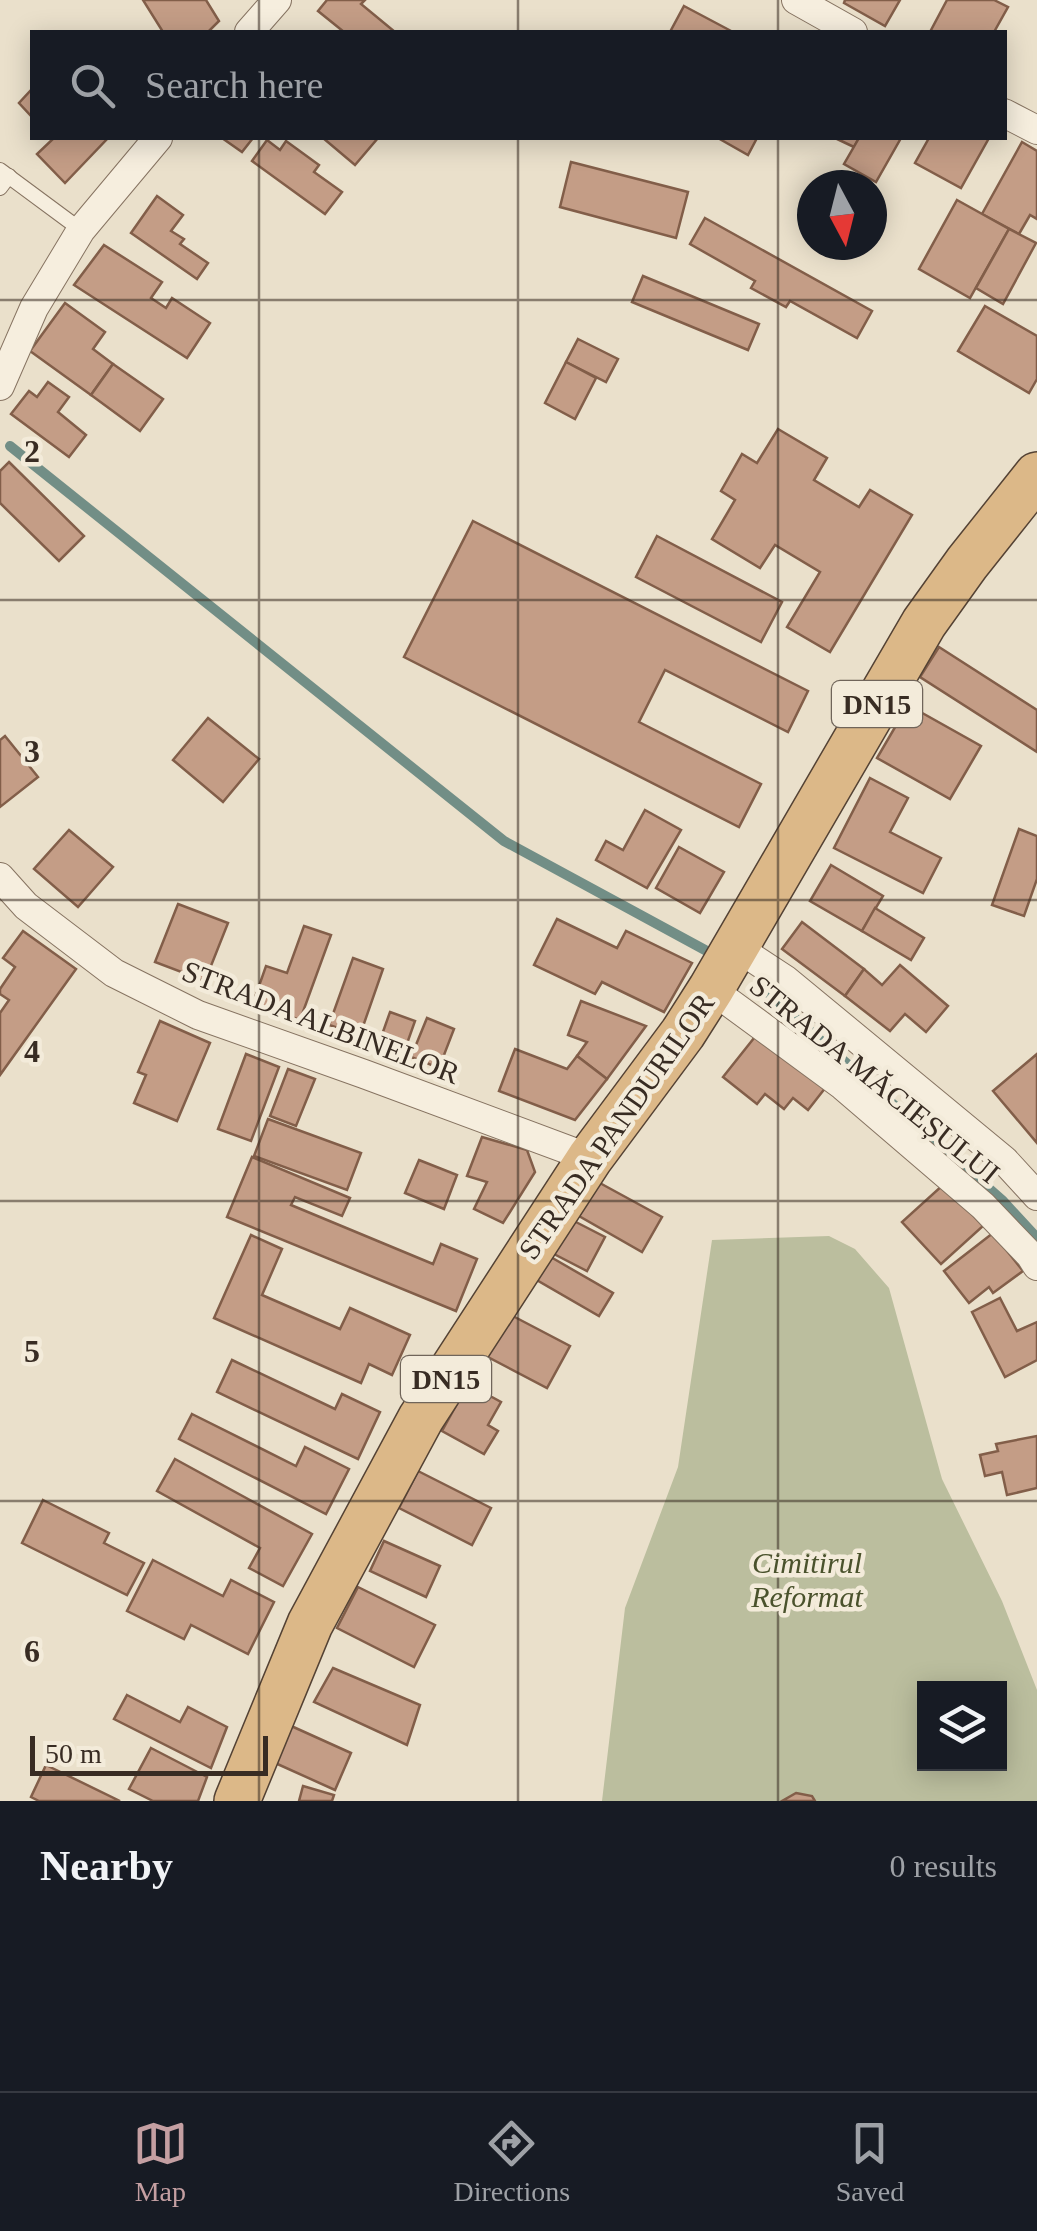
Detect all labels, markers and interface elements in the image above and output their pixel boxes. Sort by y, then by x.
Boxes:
search box [30,30,1007,140]
icon: search [65,58,120,113]
text: Search here [145,64,323,106]
north arrow [797,170,887,260]
text: 2 [24,433,40,469]
road number: DN15 [832,681,922,727]
text: 3 [24,733,40,769]
street label: STRADA ALBINELOR [178,954,464,1090]
street label: STRADA MĂCIEȘULUI [744,968,1006,1190]
street label: STRADA PANDURILOR [512,987,720,1265]
text: 4 [24,1033,40,1069]
text: 5 [24,1333,40,1369]
road number: DN15 [401,1356,491,1402]
park label: Cimitirul Reformat [750,1546,863,1613]
text: 6 [24,1633,40,1669]
map controls [917,1681,1007,1771]
button: layers [917,1681,1007,1771]
scale bar [30,1731,268,1776]
text: 50 m [45,1738,102,1769]
text: Nearby [40,1843,173,1889]
text: 0 results [889,1848,997,1884]
tab: Map [133,2116,188,2208]
tab: Directions [453,2116,570,2208]
tab: Saved [836,2116,904,2208]

